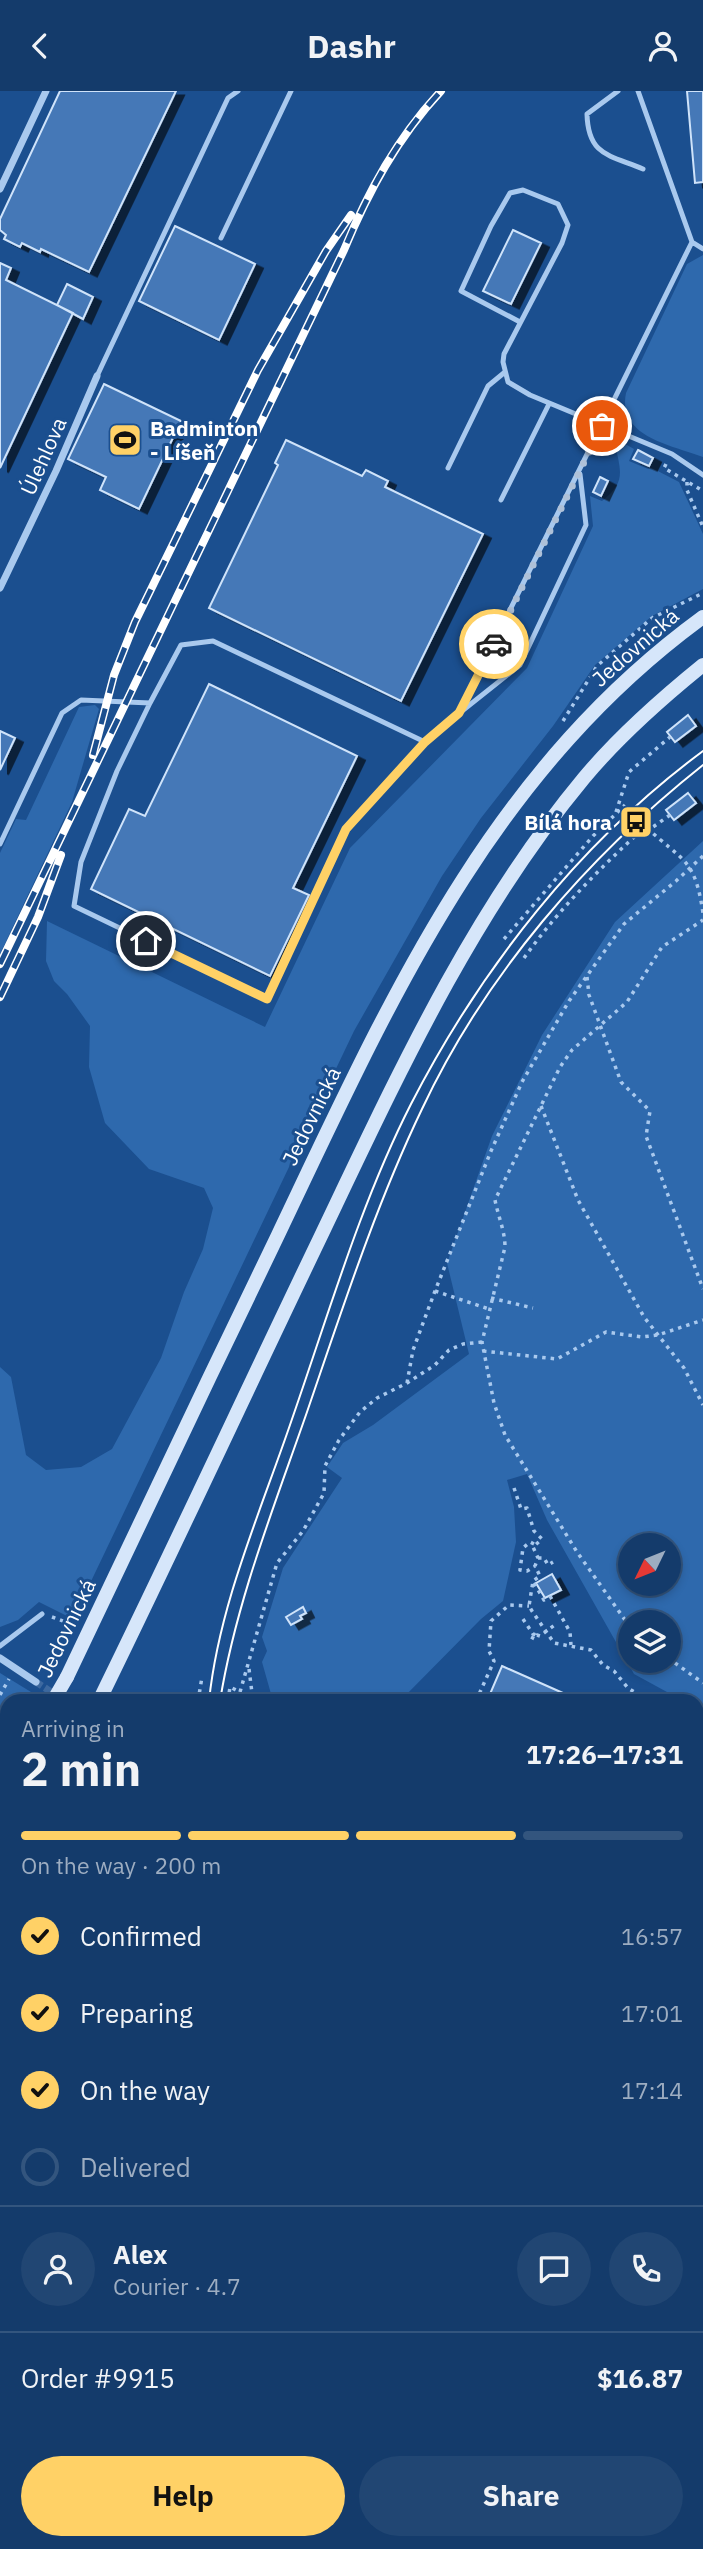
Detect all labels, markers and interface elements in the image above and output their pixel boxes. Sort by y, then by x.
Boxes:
text: Dashr [307,25,396,67]
icon: back [21,27,59,65]
icon: person [644,27,682,65]
pin [572,396,632,456]
icon: bag [583,407,621,445]
street label: Úlehlova [14,413,72,499]
place label: Badminton - Líšeň [150,414,258,466]
sports icon: Badminton - Líšeň [106,421,144,459]
street label: Jedovnická [586,602,684,692]
courier [459,609,529,679]
icon: car [475,625,513,663]
bus stop icon: Bílá hora [617,803,655,841]
place label: Bílá hora [524,808,612,836]
pin [116,911,176,971]
icon: home [127,922,165,960]
street label: Jedovnická [275,1062,347,1170]
north arrow [618,1533,681,1596]
map controls [618,1533,681,1673]
street label: Jedovnická [30,1574,102,1682]
button: layers [618,1610,681,1673]
text: Arriving in [21,1713,125,1743]
text: 17:26–17:31 [526,1737,683,1771]
text: 2 min [21,1739,141,1799]
text: On the way · 200 m [21,1850,221,1880]
icon: check [21,1917,59,1955]
text: Confirmed [80,1919,202,1953]
text: 16:57 [621,1921,683,1951]
icon: check [21,1994,59,2032]
text: Preparing [80,1996,193,2030]
text: 17:01 [621,1998,683,2028]
icon: check [21,2071,59,2109]
text: On the way [80,2073,210,2107]
text: 17:14 [621,2075,683,2105]
text: Delivered [80,2150,191,2184]
button: person [21,2232,95,2306]
button: chat [517,2232,591,2306]
button: phone [609,2232,683,2306]
text: Alex [113,2237,167,2271]
text: Courier · 4.7 [113,2271,241,2301]
text: Order #9915 [21,2361,175,2395]
text: $16.87 [597,2361,683,2395]
button: Help [21,2456,345,2536]
button: Share [359,2456,683,2536]

